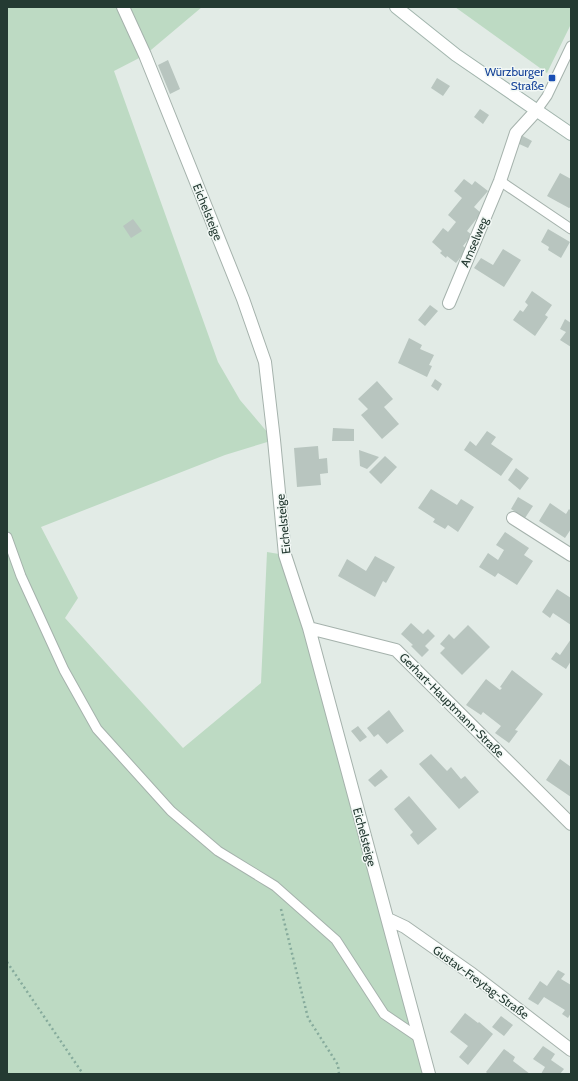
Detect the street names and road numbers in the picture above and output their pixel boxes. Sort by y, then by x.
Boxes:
street label: Eichelsteige [190,181,226,243]
street label: Amselweg [457,214,492,269]
street label: Eichelsteige [272,493,294,555]
street label: Gerhart-Hauptmann-Straße [396,649,508,761]
street label: Eichelsteige [350,806,380,868]
street label: Gustav-Freytag-Straße [430,942,532,1022]

